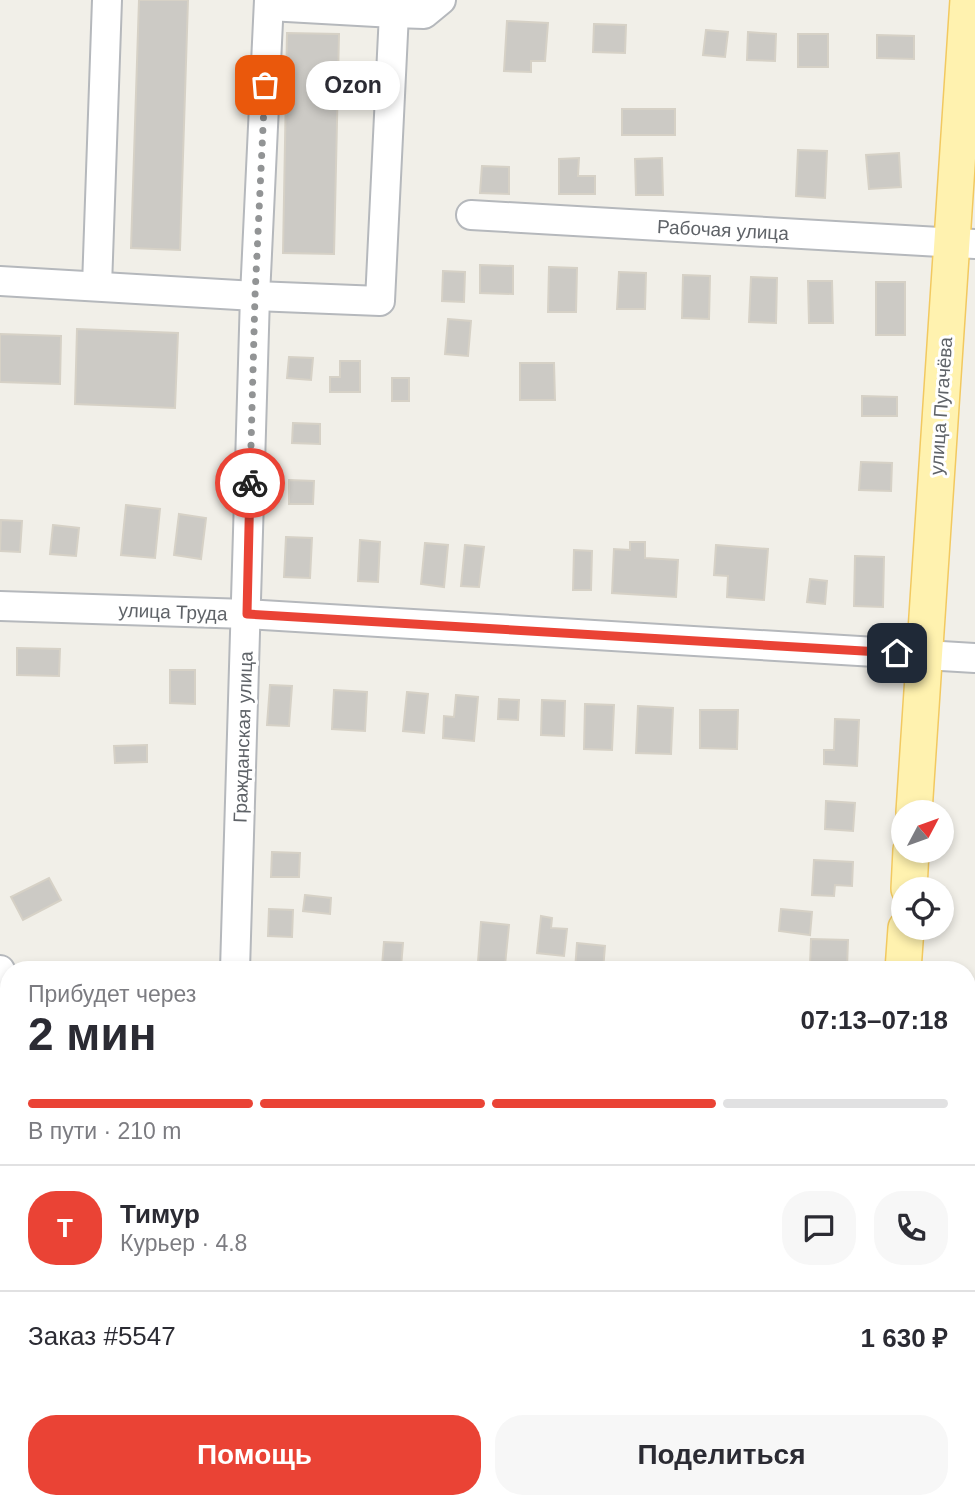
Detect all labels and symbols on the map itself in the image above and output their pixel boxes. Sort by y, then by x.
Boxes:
pin [235,55,295,115]
callout: Ozon [307,60,402,110]
street label: Рабочая улица [657,216,790,244]
street label: улица Пугачёва [926,336,956,476]
courier [215,448,285,518]
street label: улица Труда [118,600,228,624]
pin [867,623,927,683]
street label: Гражданская улица [230,650,257,823]
north arrow [891,800,954,863]

